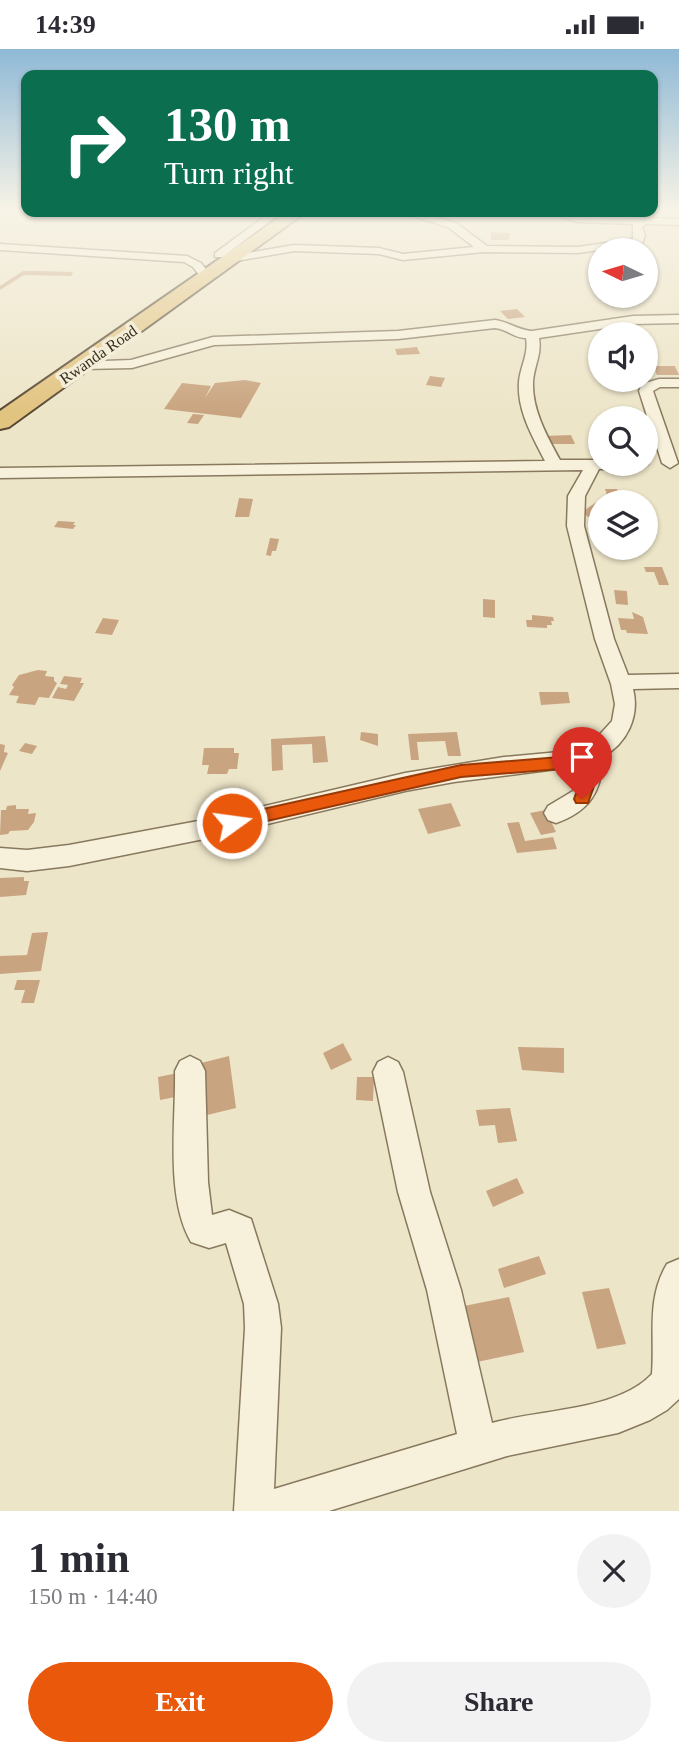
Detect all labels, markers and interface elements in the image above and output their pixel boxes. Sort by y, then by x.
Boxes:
text: 14:39 [35,10,96,39]
text: 130 m [164,97,291,152]
icon: right [49,98,140,189]
text: Turn right [164,155,294,191]
north arrow [588,238,658,308]
map controls [588,238,658,560]
street label: Rwanda Road [56,322,140,387]
button: sound [588,322,658,392]
button: search [588,406,658,476]
button: layers [588,490,658,560]
pin [552,727,612,799]
icon: arrive [563,738,601,776]
position arrow [195,786,269,860]
button: close [577,1534,651,1608]
text: 1 min [28,1535,130,1581]
text: 150 m · 14:40 [28,1584,158,1609]
button: Exit [28,1662,333,1742]
button: Share [347,1662,651,1742]

